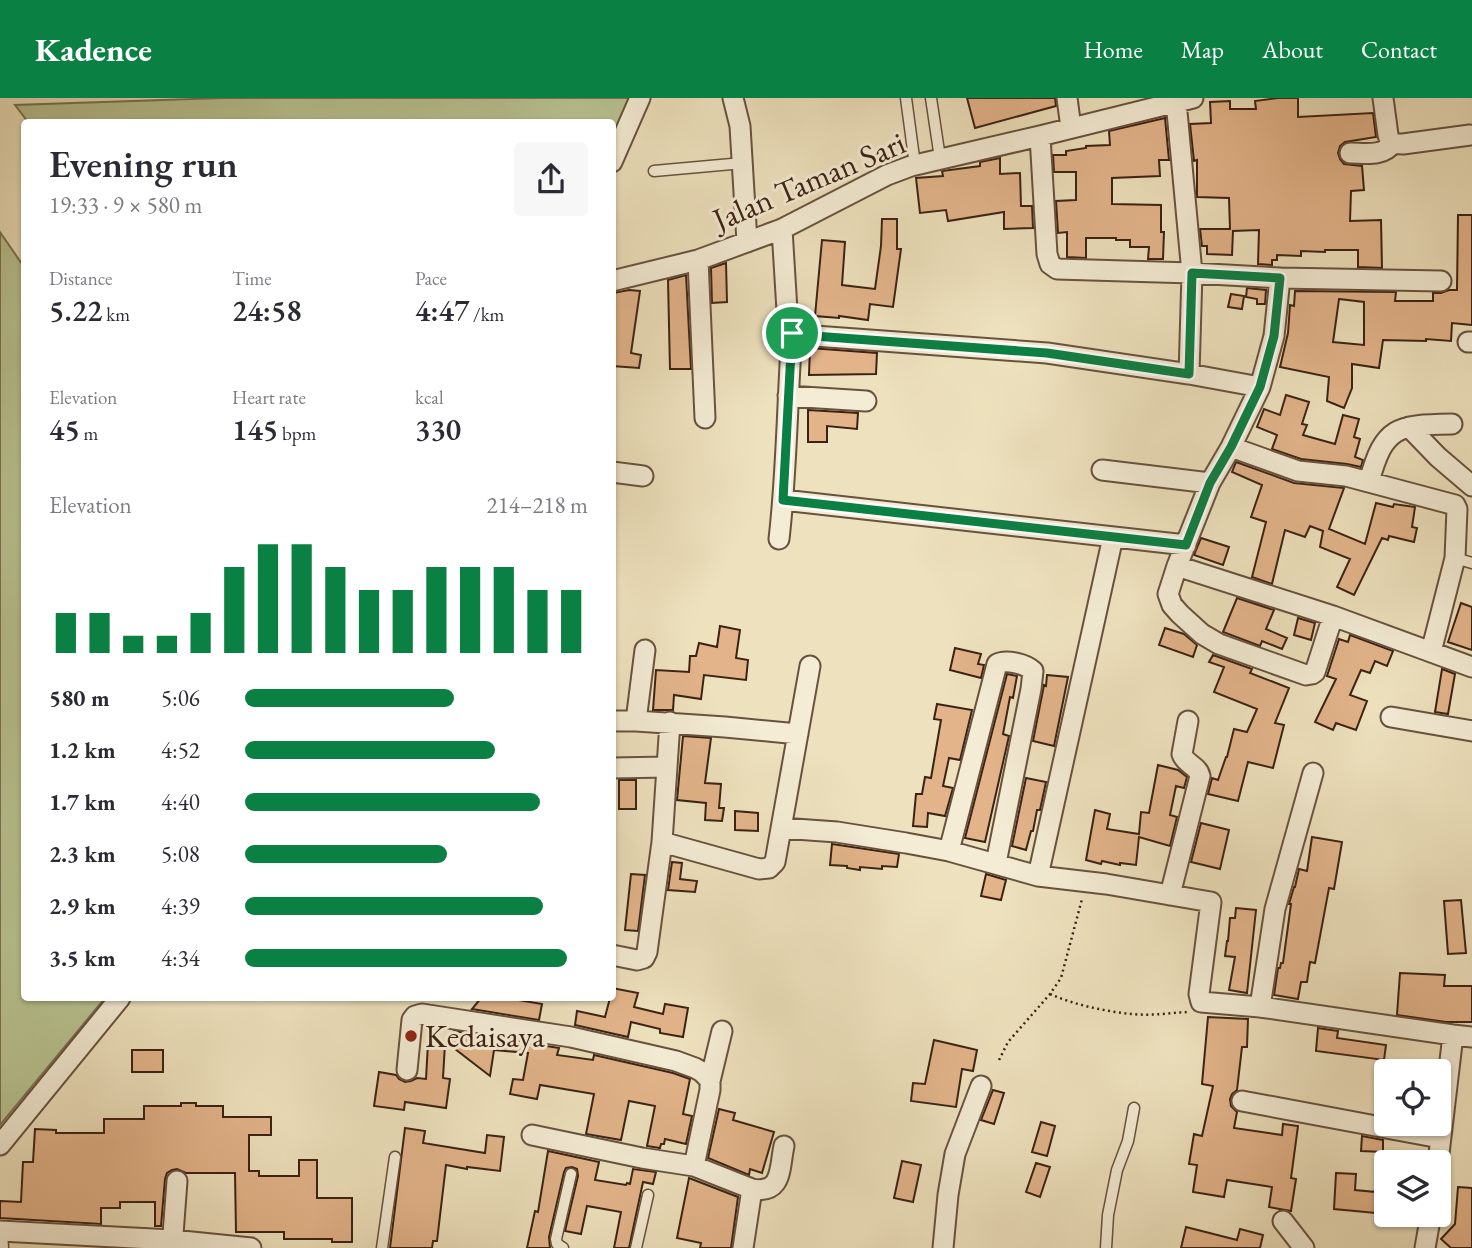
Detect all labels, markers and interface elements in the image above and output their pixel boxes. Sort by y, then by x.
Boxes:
text: Kadence [35,28,152,71]
text: Home [1083,34,1143,65]
text: Map [1181,34,1224,65]
text: About [1262,34,1323,65]
text: Contact [1361,34,1437,65]
street label: Jalan Taman Sari [704,121,912,242]
text: Evening run [49,139,238,188]
button: share [514,142,588,216]
text: 19:33 · 9 × 580 m [49,190,202,220]
text: Distance [49,266,112,291]
text: Time [232,266,272,291]
text: Pace [415,266,447,291]
text: 5.22 [49,291,102,330]
text: 24:58 [232,291,302,330]
text: 4:47 [415,291,469,330]
text: km [102,302,130,327]
text: /km [469,302,504,327]
pin [762,303,822,363]
icon: arrive [773,314,811,352]
text: Elevation [49,385,117,410]
text: Heart rate [232,385,306,410]
text: kcal [415,385,444,410]
text: 45 [49,410,80,449]
text: 145 [232,410,278,449]
text: 330 [415,410,461,449]
text: m [80,421,98,446]
text: bpm [278,421,316,446]
text: Elevation [49,490,132,520]
text: 214–218 m [487,490,588,520]
text: 580 m [49,683,110,713]
text: 5:06 [161,683,200,713]
text: 1.2 km [49,735,116,765]
text: 4:52 [161,735,200,765]
text: 1.7 km [49,787,116,817]
text: 4:40 [161,787,200,817]
text: 2.3 km [49,839,116,869]
text: 5:08 [161,839,200,869]
text: 2.9 km [49,891,116,921]
text: 4:39 [161,891,200,921]
text: 3.5 km [49,943,116,973]
text: 4:34 [161,943,200,973]
place label: Kedaisaya [425,1015,545,1057]
marker: Kedaisaya [403,1028,419,1044]
map controls [1374,1059,1451,1227]
button: locate [1374,1059,1451,1136]
button: layers [1374,1150,1451,1227]

